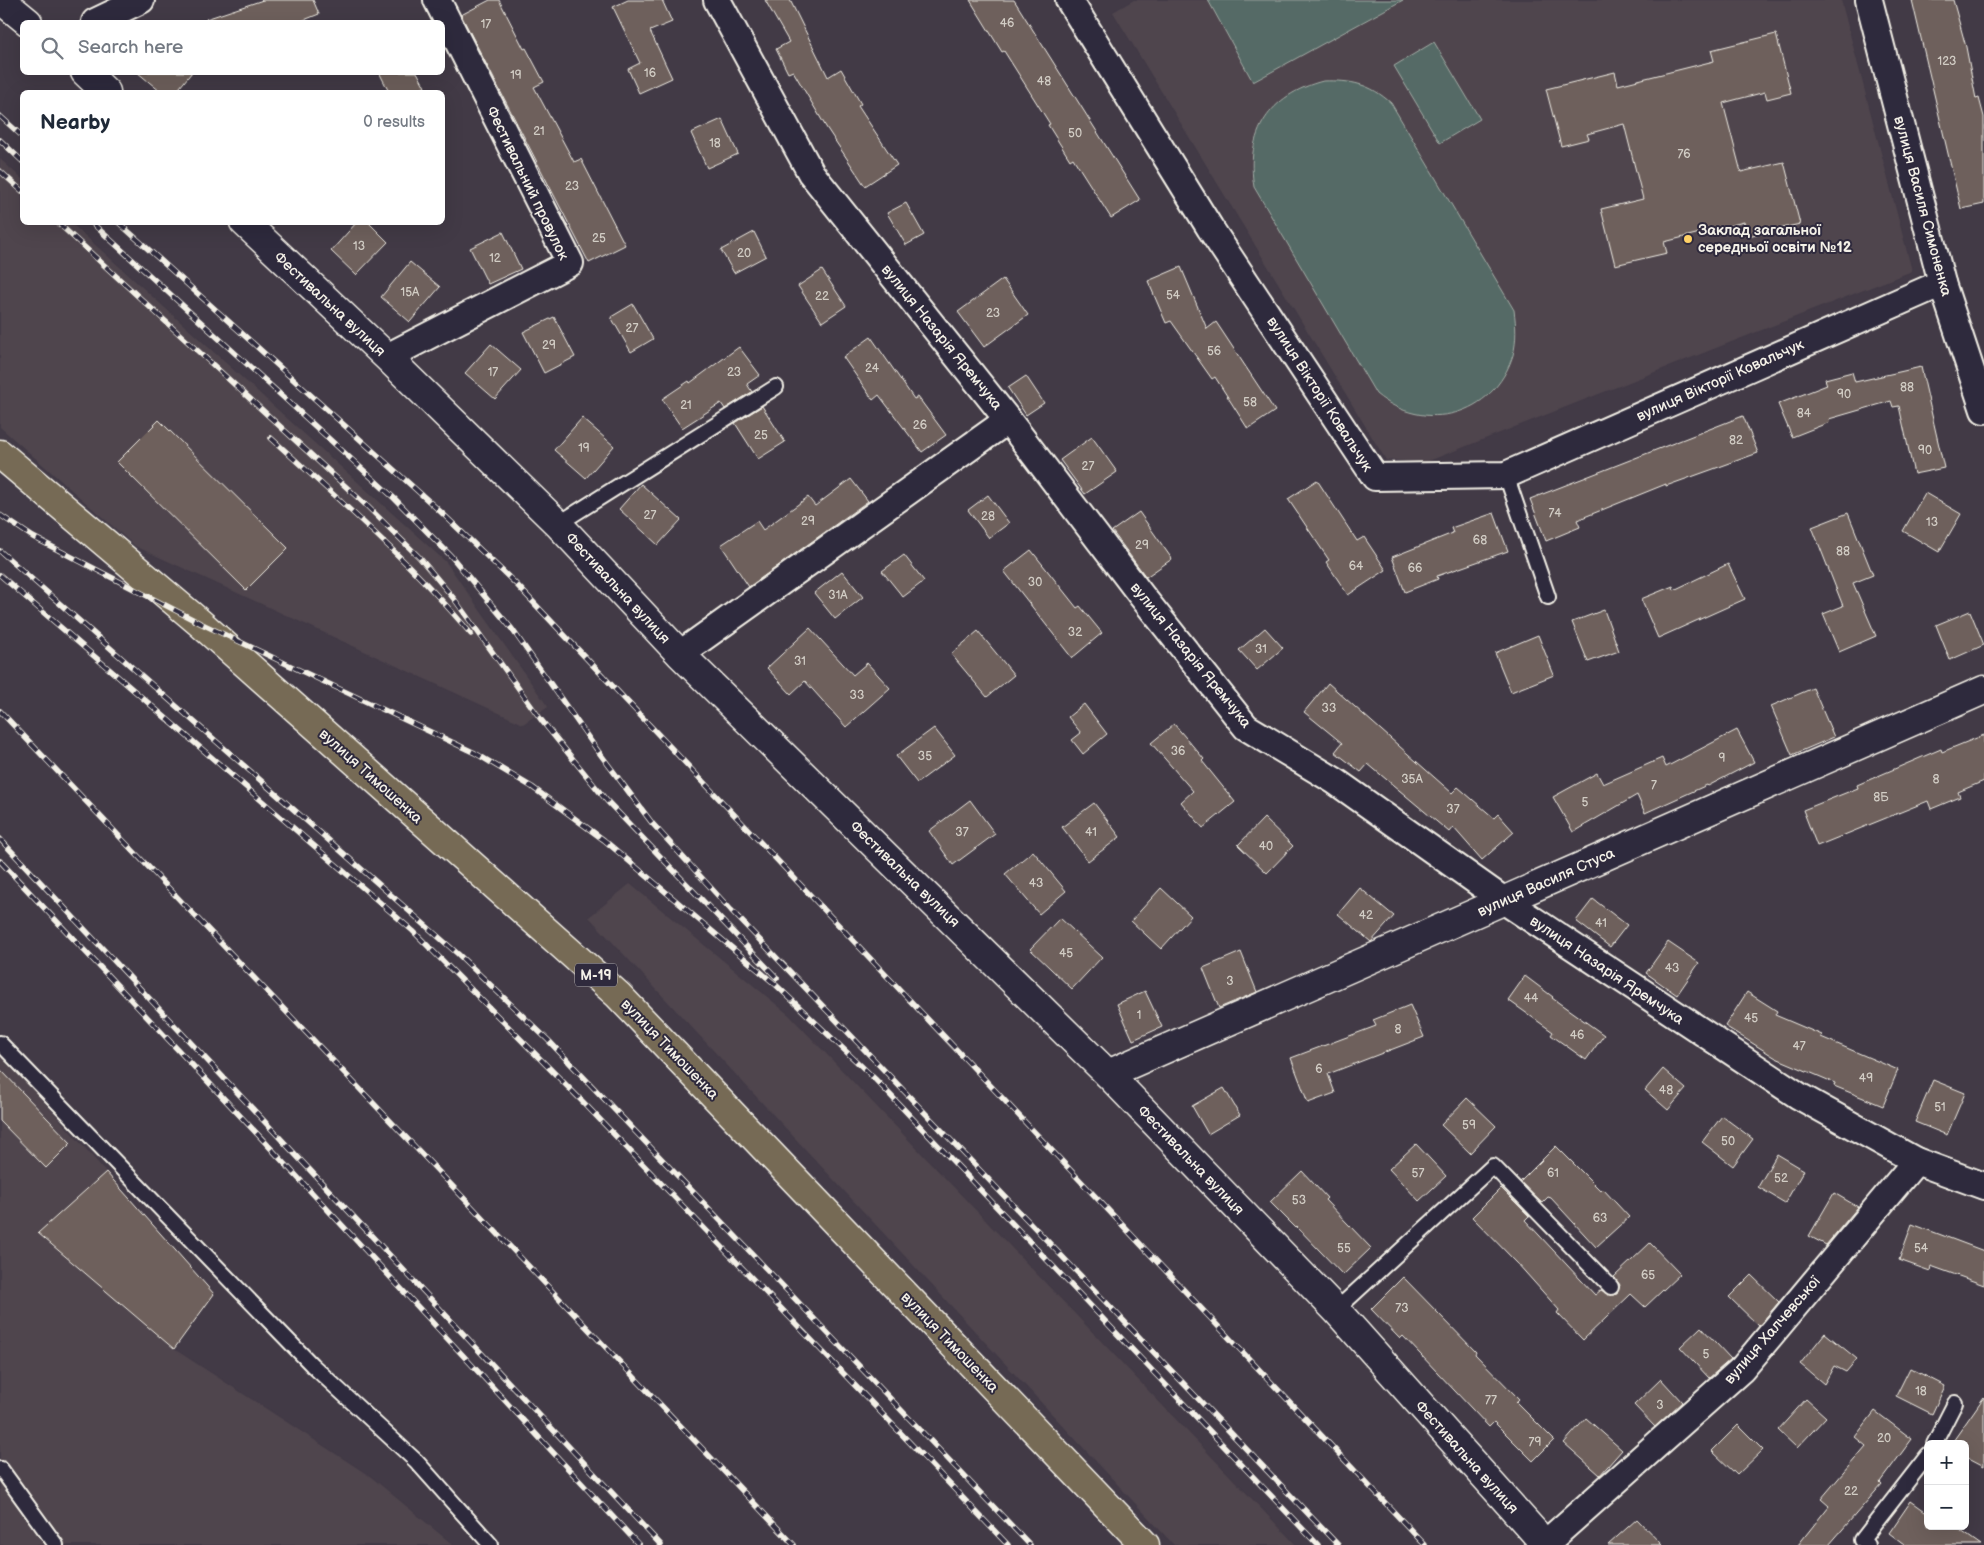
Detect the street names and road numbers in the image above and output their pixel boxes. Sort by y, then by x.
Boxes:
street label: Фестивальний провулок [482,103,573,263]
street label: вулиця Василя Симоненка [1889,114,1956,299]
street label: Фестивальна вулиця [270,248,389,361]
street label: вулиця Назарія Яремчука [877,261,1006,414]
street label: вулиця Вікторії Ковальчук [1262,313,1377,475]
street label: вулиця Вікторії Ковальчук [1634,335,1807,426]
street label: Фестивальна вулиця [561,529,674,648]
street label: вулиця Назарія Яремчука [1126,579,1255,732]
street label: вулиця Тимошенка [315,725,426,828]
street label: Фестивальна вулиця [846,817,964,932]
street label: вулиця Василя Стуса [1475,844,1618,921]
street label: вулиця Назарія Яремчука [1526,912,1688,1029]
road number: М-19 [575,964,617,986]
street label: вулиця Тимошенка [617,995,723,1104]
street label: Фестивальна вулиця [1133,1101,1248,1219]
street label: вулиця Халчевської [1720,1272,1825,1388]
street label: вулиця Тимошенка [897,1288,1003,1397]
street label: Фестивальна вулиця [1411,1397,1522,1518]

